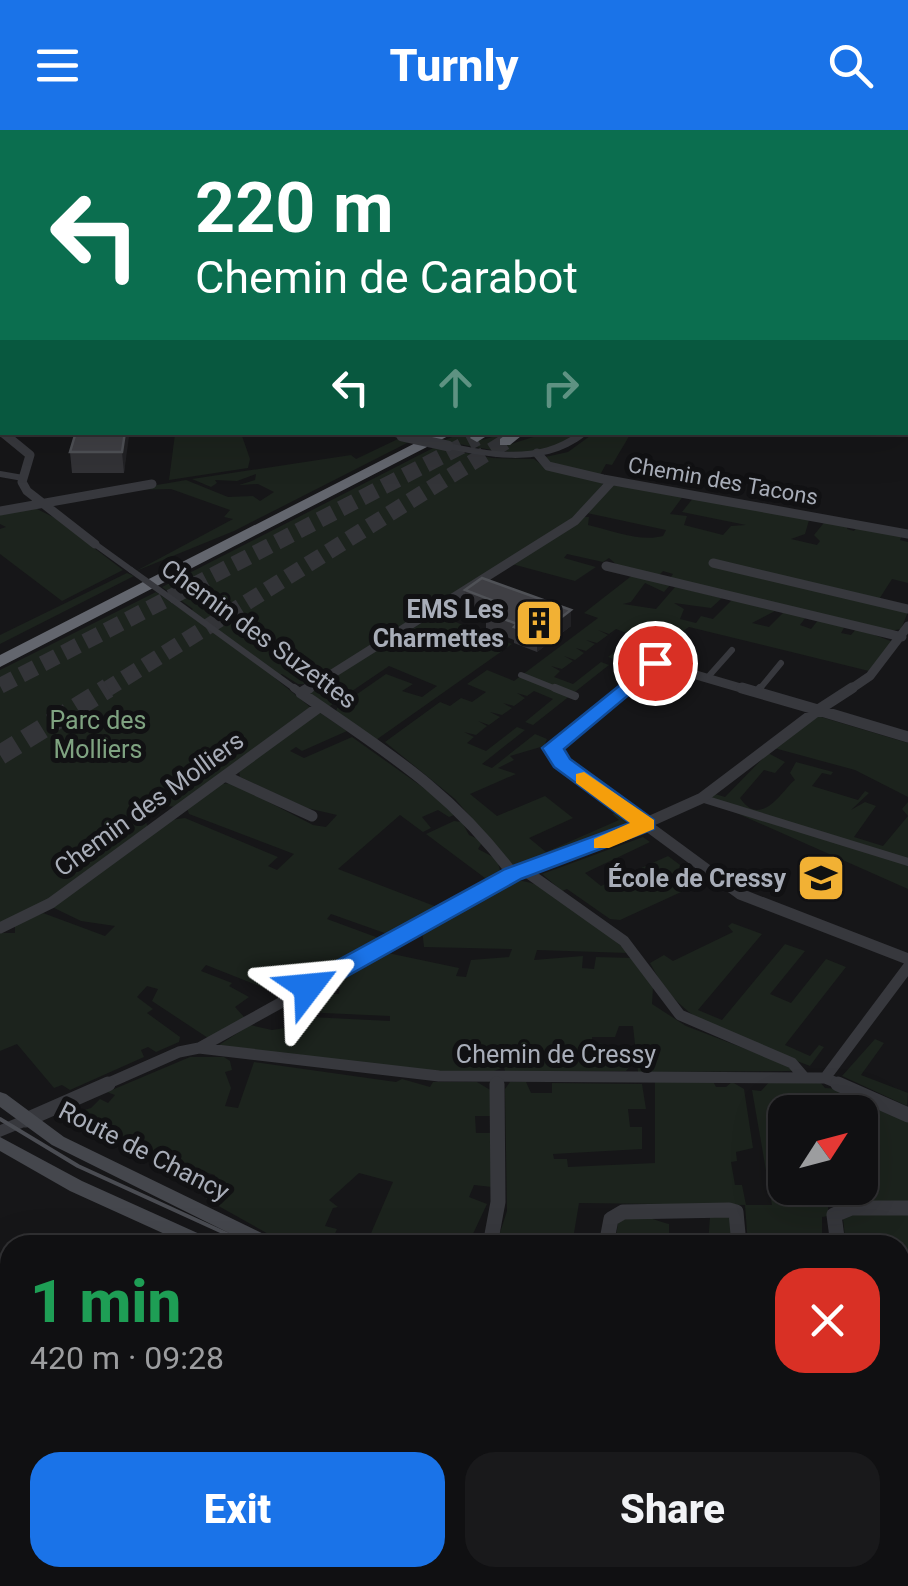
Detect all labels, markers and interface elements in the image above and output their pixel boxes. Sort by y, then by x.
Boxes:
icon: menu [30,38,85,93]
icon: search [823,38,878,93]
text: Turnly [389,39,519,92]
text: 220 m [195,167,394,249]
icon: left [30,170,160,300]
text: Chemin de Carabot [195,251,578,304]
icon: left [323,360,378,415]
icon: ahead [428,360,483,415]
icon: right [533,360,588,415]
street label: Chemin des Tacons [626,452,820,510]
street label: Chemin des Suzettes [156,553,362,715]
place label: EMS Les Charmettes [373,595,504,653]
building icon: EMS Les Charmettes [513,597,565,649]
pin [613,621,698,706]
icon: arrive [628,636,683,691]
park label: Parc des Molliers [49,706,147,764]
street label: Chemin des Molliers [49,726,249,882]
school or university icon: École de Cressy [795,852,847,904]
place label: École de Cressy [608,863,786,893]
position arrow [256,935,360,1039]
street label: Chemin de Cressy [456,1040,656,1069]
north arrow [768,1095,878,1205]
map controls [768,1095,878,1205]
street label: Route de Chancy [54,1096,234,1206]
text: 1 min [30,1266,181,1337]
button: close [775,1268,880,1373]
text: 420 m · 09:28 [30,1339,224,1377]
button: Exit [30,1452,445,1567]
button: Share [465,1452,880,1567]

